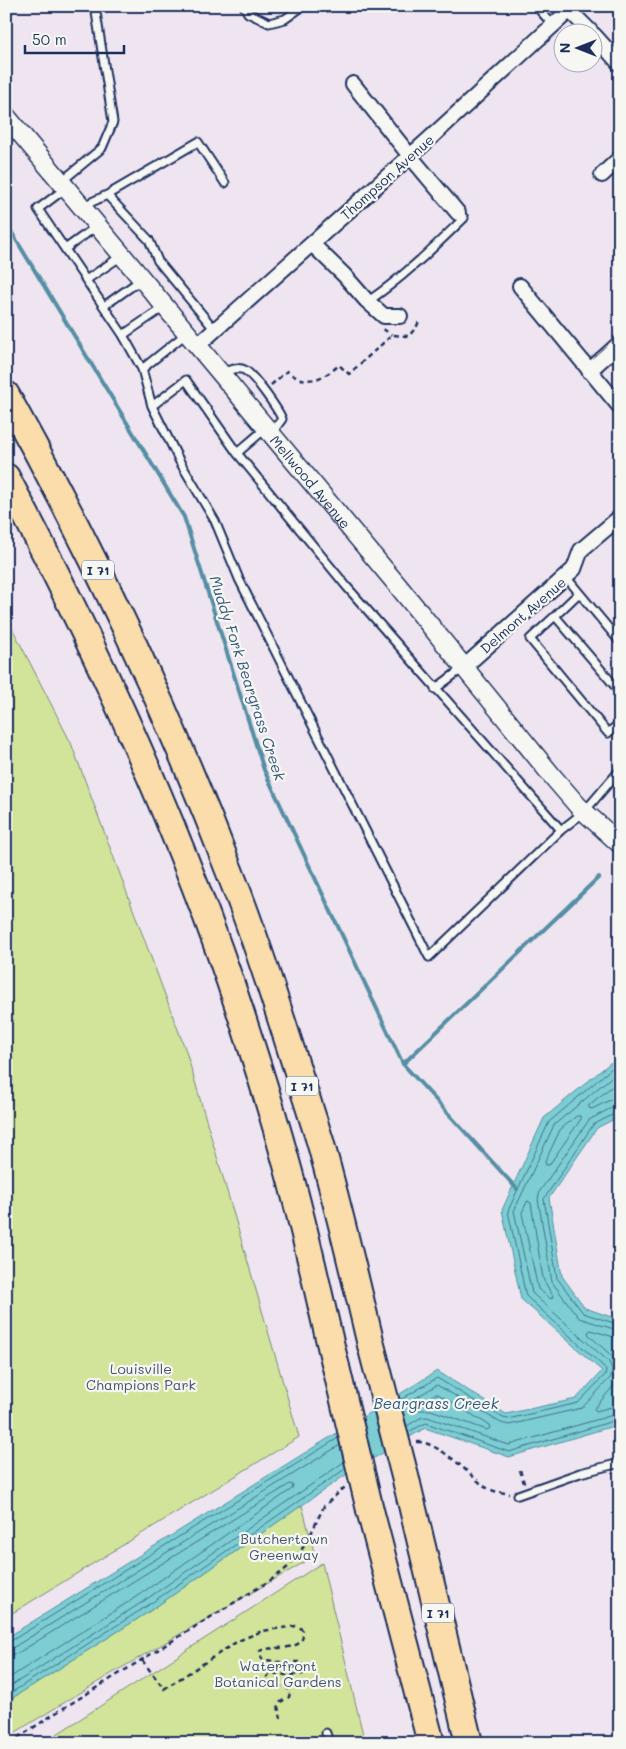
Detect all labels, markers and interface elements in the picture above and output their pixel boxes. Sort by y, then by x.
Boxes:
scale bar [25,22,124,54]
north arrow [554,22,604,72]
text: 50 m [32,29,67,49]
text: N [555,43,574,53]
street label: Thompson Avenue [336,130,438,224]
street label: Mellwood Avenue [266,431,355,532]
road number: I 71 [82,560,114,580]
street label: Delmont Avenue [476,572,570,658]
water label: Muddy Fork Beargrass Creek [205,573,291,784]
road number: I 71 [286,1076,318,1096]
park label: Louisville Champions Park [86,1359,196,1394]
water label: Beargrass Creek [373,1393,500,1413]
park label: Butchertown Greenway [240,1529,328,1564]
road number: I 71 [422,1604,454,1622]
park label: Waterfront Botanical Gardens [214,1656,342,1691]

